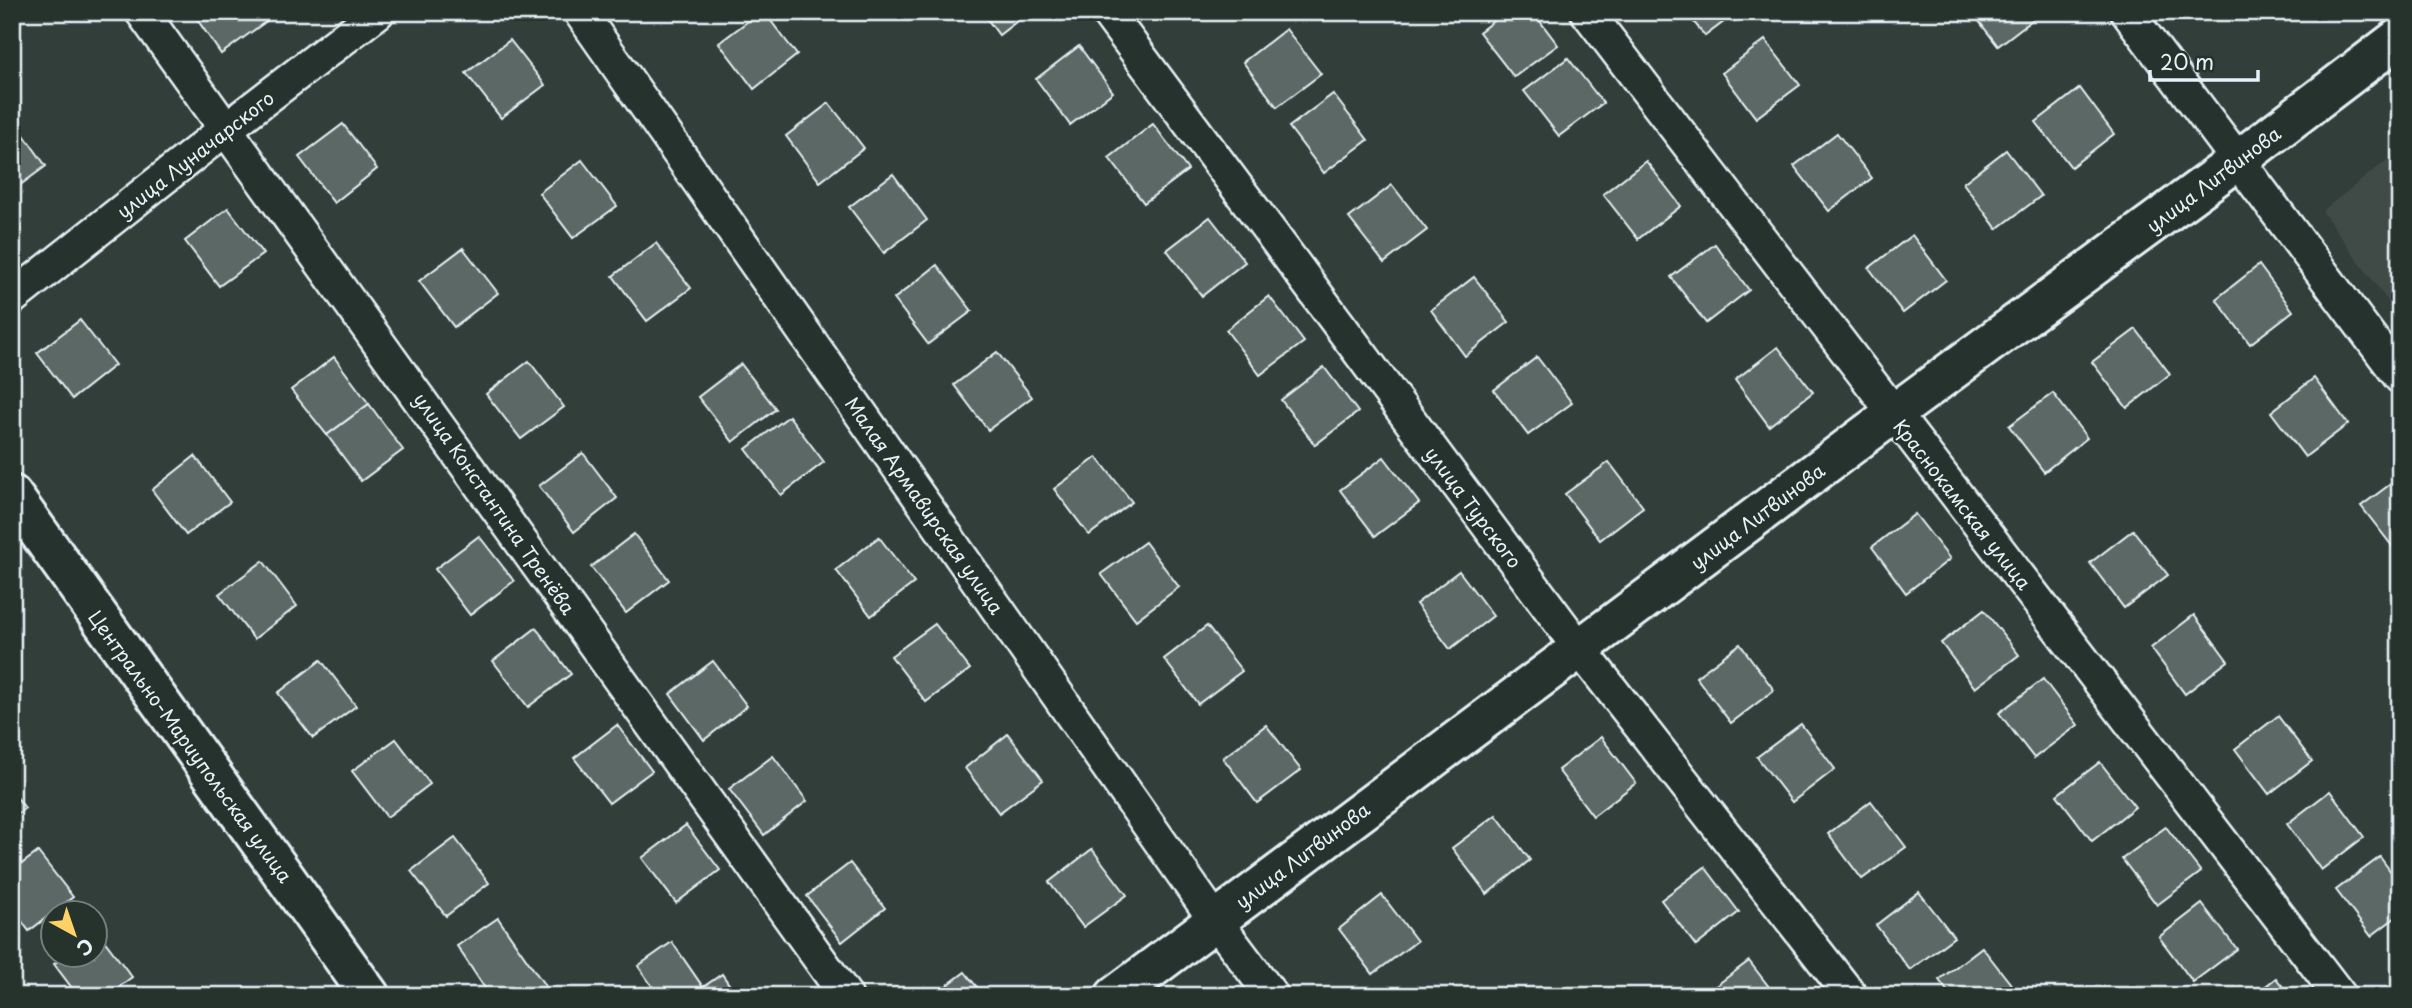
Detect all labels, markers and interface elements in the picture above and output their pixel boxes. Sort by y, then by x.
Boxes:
scale bar [2150,38,2258,82]
text: 20 m [2160,45,2214,77]
street label: улица Луначарского [110,83,280,225]
street label: улица Литвинова [2140,119,2286,239]
street label: улица Константина Тренёва [407,386,583,620]
street label: Малая Армавирская улица [839,391,1011,619]
street label: Краснокамская улица [1888,413,2038,595]
street label: улица Турского [1419,440,1529,574]
street label: улица Литвинова [1684,456,1830,576]
street label: Центрально-Мариупольская улица [83,604,300,888]
street label: улица Литвинова [1229,795,1375,915]
north arrow [38,900,108,970]
text: С [71,932,100,963]

